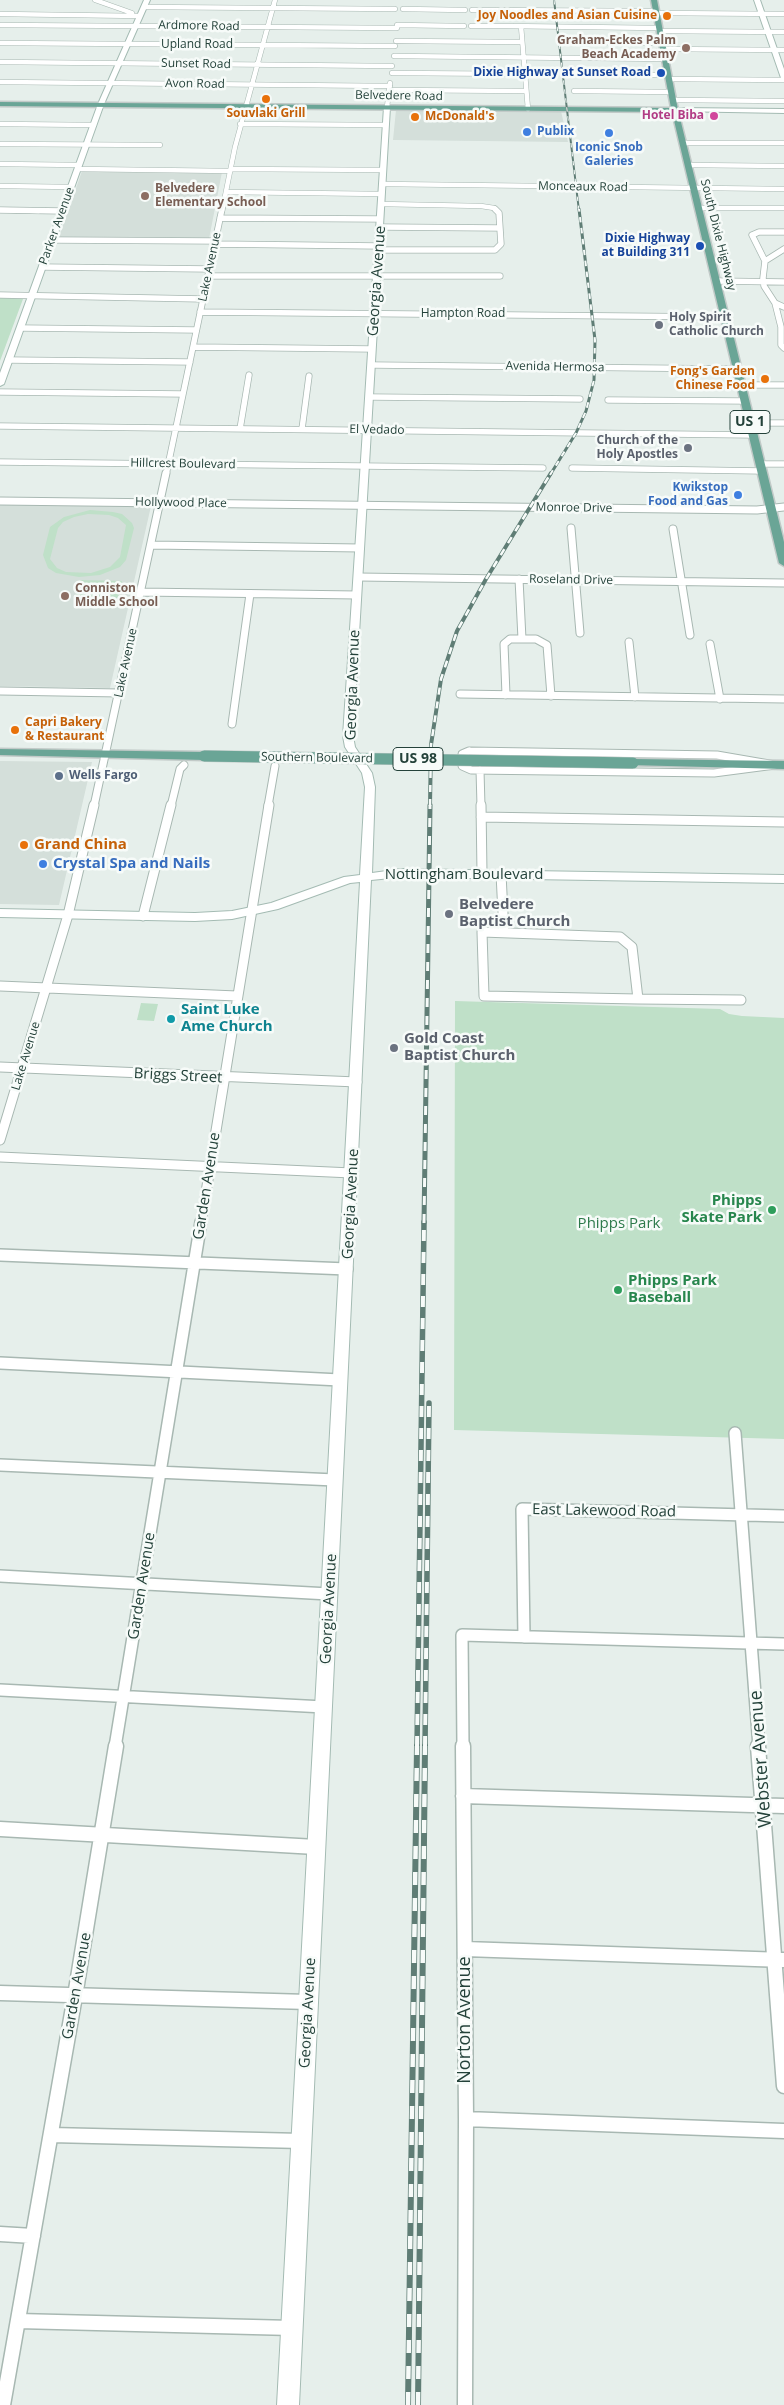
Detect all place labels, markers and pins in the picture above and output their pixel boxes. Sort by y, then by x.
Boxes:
place label: Joy Noodles and Asian Cuisine [478,9,657,23]
marker: Joy Noodles and Asian Cuisine [661,10,673,22]
place label: Graham-Eckes Palm Beach Academy [557,34,676,62]
marker: Graham-Eckes Palm Beach Academy [680,42,692,54]
place label: Dixie Highway at Sunset Road [473,66,651,80]
marker: Dixie Highway at Sunset Road [655,67,667,79]
marker: Souvlaki Grill [260,93,272,105]
place label: Souvlaki Grill [226,107,306,121]
place label: Hotel Biba [642,109,704,123]
place label: McDonald's [425,110,494,124]
marker: Hotel Biba [708,110,720,122]
marker: McDonald's [409,111,421,123]
place label: Publix [537,125,574,139]
marker: Publix [521,126,533,138]
marker: Iconic Snob Galeries [603,127,615,139]
place label: Iconic Snob Galeries [575,141,643,169]
place label: Belvedere Elementary School [155,182,266,210]
marker: Belvedere Elementary School [139,190,151,202]
place label: Dixie Highway at Building 311 [602,232,690,260]
marker: Dixie Highway at Building 311 [694,240,706,252]
place label: Holy Spirit Catholic Church [669,311,764,339]
marker: Holy Spirit Catholic Church [653,319,665,331]
place label: Fong's Garden Chinese Food [670,365,755,393]
marker: Fong's Garden Chinese Food [759,373,771,385]
place label: Church of the Holy Apostles [597,434,678,462]
marker: Church of the Holy Apostles [682,442,694,454]
place label: Kwikstop Food and Gas [648,481,728,509]
marker: Kwikstop Food and Gas [732,489,744,501]
place label: Conniston Middle School [75,582,158,610]
marker: Conniston Middle School [59,590,71,602]
place label: Capri Bakery & Restaurant [25,716,104,744]
marker: Capri Bakery & Restaurant [9,724,21,736]
place label: Wells Fargo [69,769,138,783]
marker: Wells Fargo [53,770,65,782]
place label: Grand China [34,836,127,854]
marker: Grand China [18,839,30,851]
place label: Crystal Spa and Nails [53,855,210,873]
marker: Crystal Spa and Nails [37,858,49,870]
place label: Belvedere Baptist Church [459,896,570,931]
marker: Belvedere Baptist Church [443,908,455,920]
place label: Saint Luke Ame Church [181,1001,272,1036]
marker: Saint Luke Ame Church [165,1013,177,1025]
place label: Gold Coast Baptist Church [404,1030,515,1065]
marker: Gold Coast Baptist Church [388,1042,400,1054]
place label: Phipps Skate Park [682,1192,762,1227]
marker: Phipps Skate Park [766,1204,778,1216]
place label: Phipps Park Baseball [628,1272,717,1307]
marker: Phipps Park Baseball [612,1284,624,1296]

